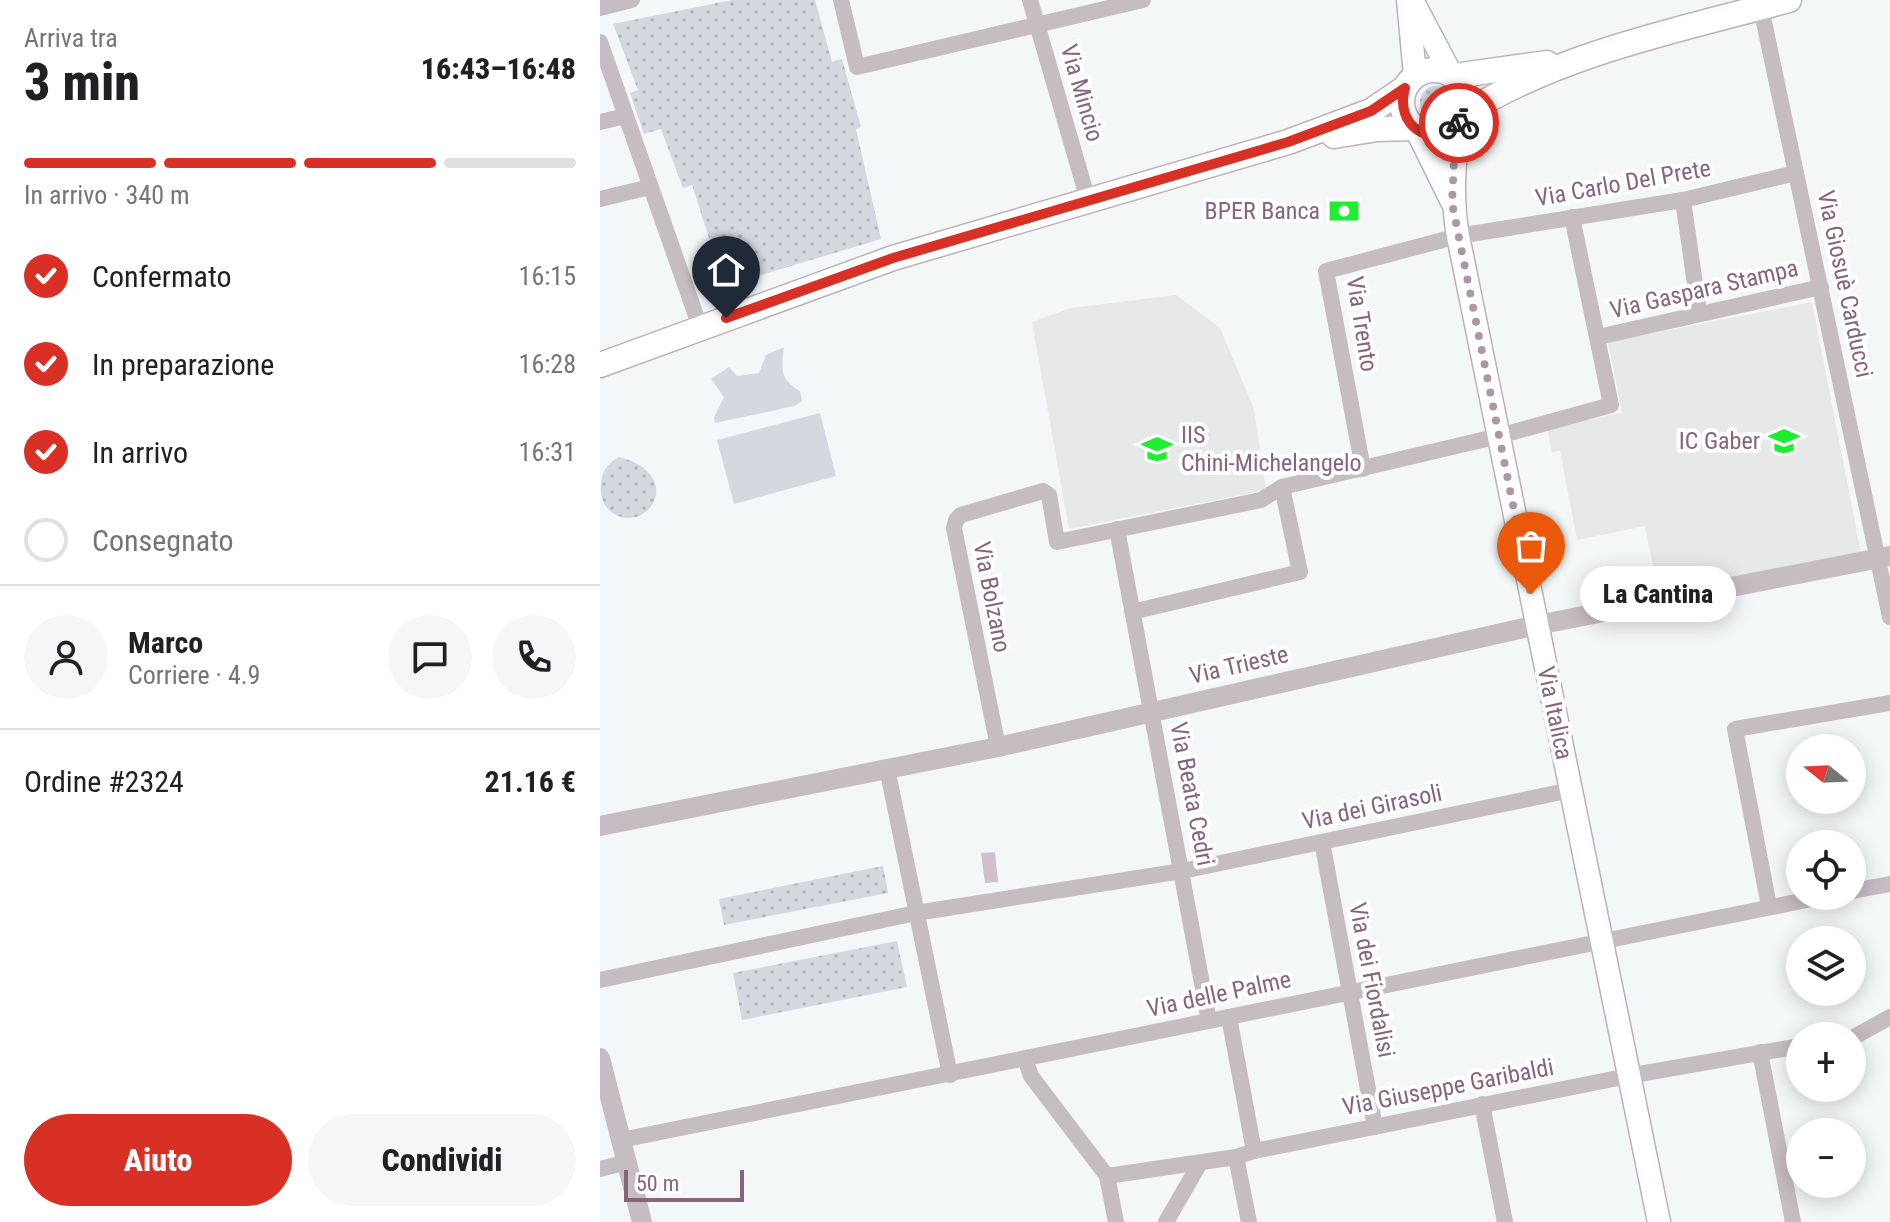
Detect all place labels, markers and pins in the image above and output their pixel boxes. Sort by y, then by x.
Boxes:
bank icon: BPER Banca [1327,194,1361,228]
place label: BPER Banca [1205,197,1320,225]
pin [692,236,760,318]
place label: IIS Chini-Michelangelo [1181,421,1362,477]
school or university icon: IC Gaber [1767,424,1801,458]
place label: IC Gaber [1679,427,1760,455]
school or university icon: IIS Chini-Michelangelo [1140,432,1174,466]
pin [1497,512,1565,594]
callout: La Cantina [1579,566,1735,622]

